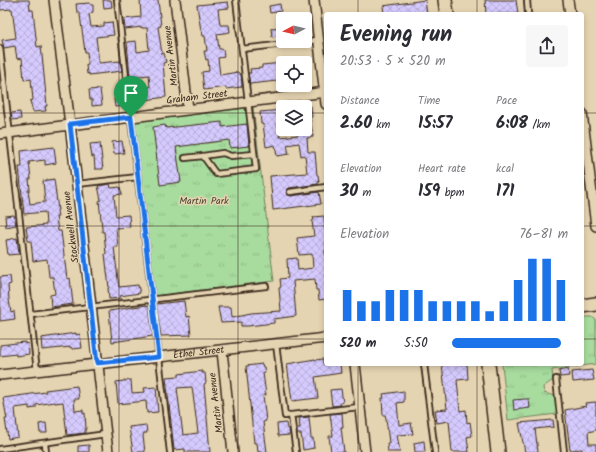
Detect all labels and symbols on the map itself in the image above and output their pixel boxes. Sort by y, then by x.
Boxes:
north arrow [276,12,312,48]
street label: Martin Avenue [159,24,183,87]
pin [114,76,148,117]
street label: Graham Street [166,85,229,109]
street label: Stockwell Avenue [59,190,83,264]
park label: Martin Park [179,193,229,209]
street label: Ethel Street [172,342,225,363]
street label: Martin Avenue [204,371,228,434]

